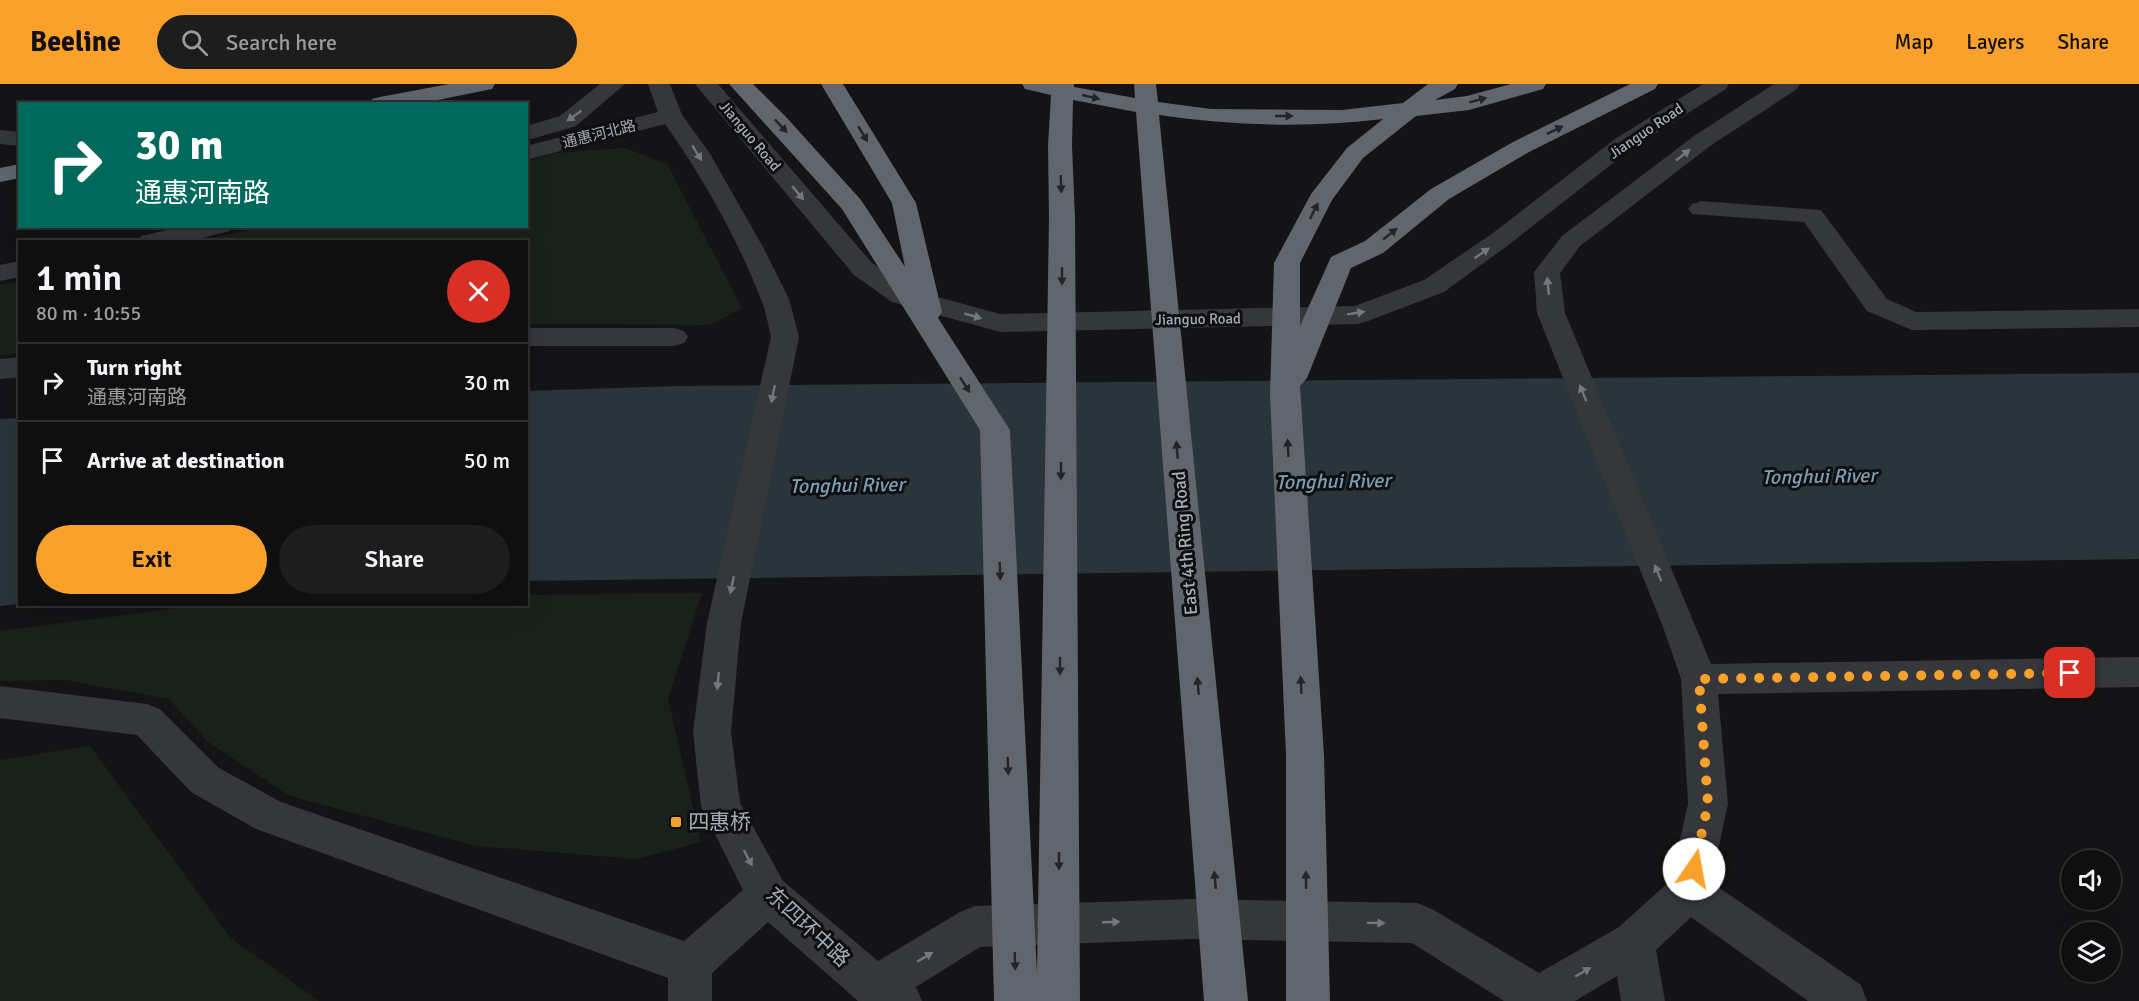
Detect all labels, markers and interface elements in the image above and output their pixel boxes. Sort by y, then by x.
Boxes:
search box [157,15,577,69]
text: Beeline [30,25,121,59]
icon: search [178,26,211,59]
text: Search here [226,29,337,56]
text: Map [1895,29,1933,55]
text: Layers [1966,29,2024,55]
text: Share [2057,29,2109,55]
one-way arrow [1081,93,1100,102]
one-way arrow [1469,95,1487,104]
street label: Jianguo Road [716,97,785,175]
street label: Jianguo Road [1605,100,1687,162]
one-way arrow [566,110,582,121]
one-way arrow [1274,112,1293,121]
street label: 通惠河北路 [560,116,638,152]
one-way arrow [774,118,787,133]
text: 30 m [135,120,224,171]
one-way arrow [1546,125,1563,135]
icon: right [36,126,114,204]
one-way arrow [857,126,868,142]
one-way arrow [691,145,702,161]
one-way arrow [1675,149,1691,162]
one-way arrow [1056,175,1066,194]
text: 通惠河南路 [135,177,270,210]
one-way arrow [791,185,804,200]
one-way arrow [1309,202,1318,219]
one-way arrow [1383,228,1398,240]
one-way arrow [1473,247,1489,259]
text: 1 min [36,256,122,301]
button: close [447,260,510,323]
one-way arrow [1057,267,1067,286]
one-way arrow [1543,277,1553,296]
text: 80 m · 10:55 [36,301,141,326]
street label: Jianguo Road [1155,309,1241,329]
one-way arrow [1347,309,1366,318]
one-way arrow [964,312,982,321]
text: Turn right [87,354,182,381]
icon: right [36,366,69,399]
text: 30 m [464,369,510,396]
one-way arrow [959,377,970,393]
one-way arrow [1578,384,1588,402]
text: 通惠河南路 [87,385,187,410]
one-way arrow [768,385,777,404]
one-way arrow [1283,438,1292,457]
one-way arrow [1172,440,1182,459]
icon: arrive [36,444,69,477]
text: Arrive at destination [87,447,284,474]
text: 50 m [464,447,510,474]
one-way arrow [1056,462,1066,481]
water label: Tonghui River [1761,463,1879,490]
water label: Tonghui River [1275,468,1393,495]
street label: East 4th Ring Road [1168,470,1202,616]
water label: Tonghui River [789,472,907,499]
button: Exit [36,525,267,594]
button: Share [279,525,510,594]
one-way arrow [996,562,1005,581]
one-way arrow [1653,564,1663,582]
one-way arrow [727,575,737,594]
pin [2044,647,2095,698]
icon: arrive [2053,656,2086,689]
one-way arrow [1055,657,1065,676]
one-way arrow [713,672,722,691]
one-way arrow [1297,675,1306,694]
one-way arrow [1193,676,1203,695]
one-way arrow [1004,756,1013,775]
place label: 四惠桥 [688,809,751,835]
marker: 四惠桥 [669,815,683,829]
position arrow [1662,837,1726,901]
one-way arrow [743,849,753,866]
map controls [2061,850,2121,982]
button: sound [2061,850,2121,910]
one-way arrow [1054,852,1064,871]
one-way arrow [1210,870,1220,889]
one-way arrow [1302,870,1311,889]
street label: 东四环中路 [761,882,855,972]
one-way arrow [1102,917,1121,927]
one-way arrow [1367,918,1386,927]
button: layers [2061,922,2121,982]
one-way arrow [1010,951,1020,970]
one-way arrow [917,952,933,963]
one-way arrow [1575,967,1592,977]

